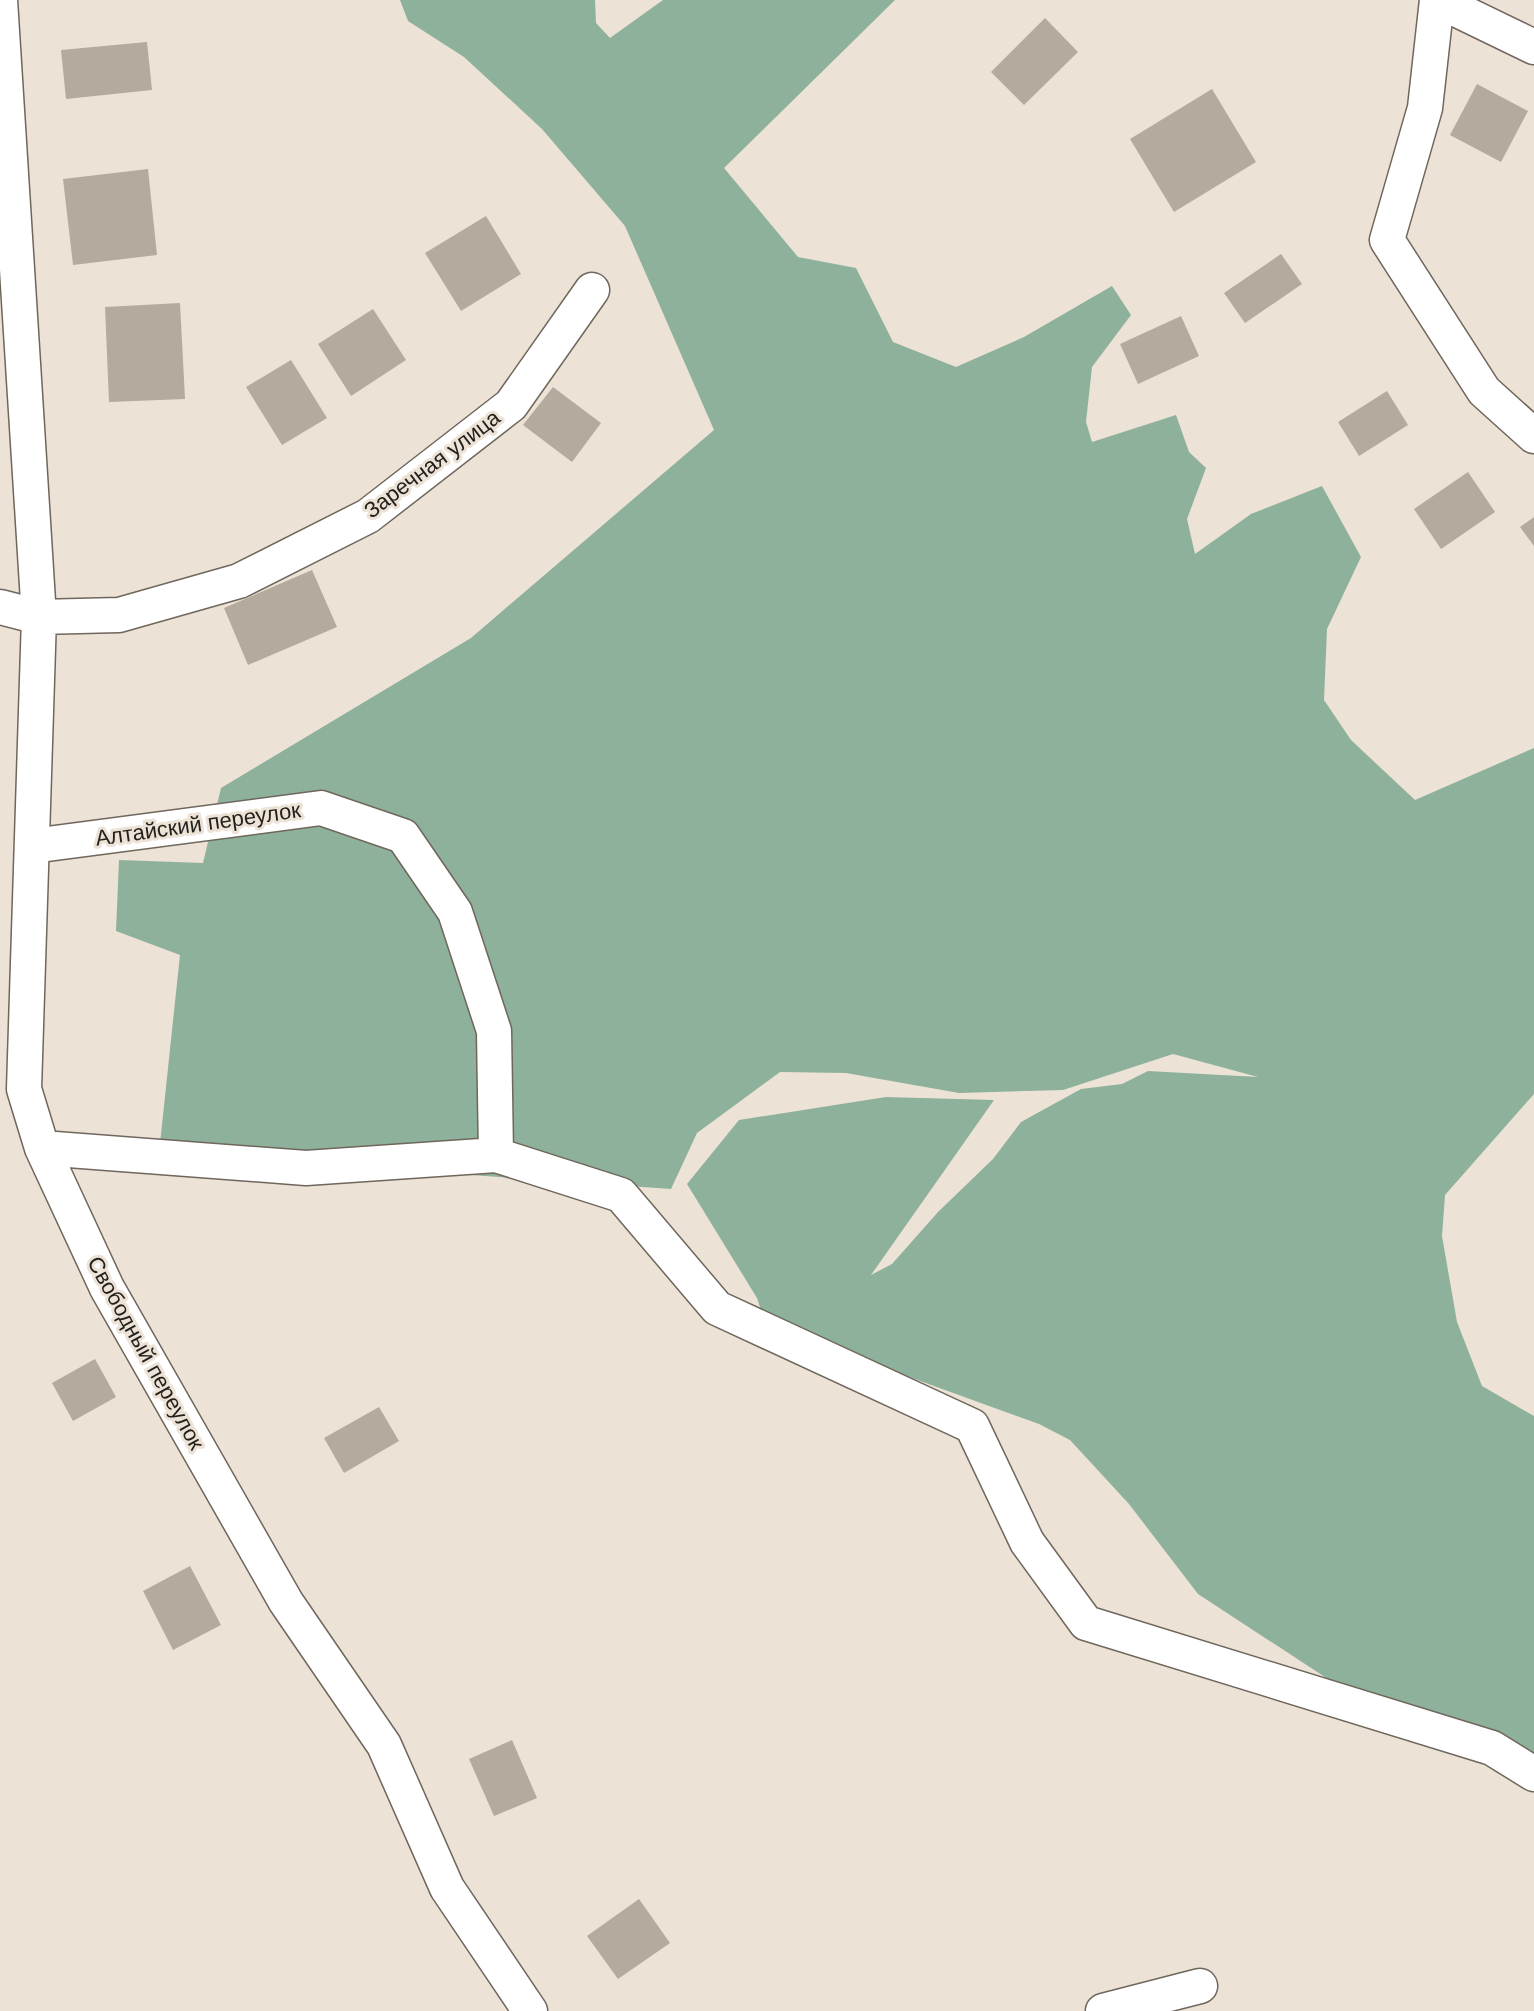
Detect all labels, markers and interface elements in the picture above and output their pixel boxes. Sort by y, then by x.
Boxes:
street label: Заречная улица [359,404,505,523]
street label: Алтайский переулок [94,797,303,851]
street label: Свободный переулок [82,1252,210,1454]

